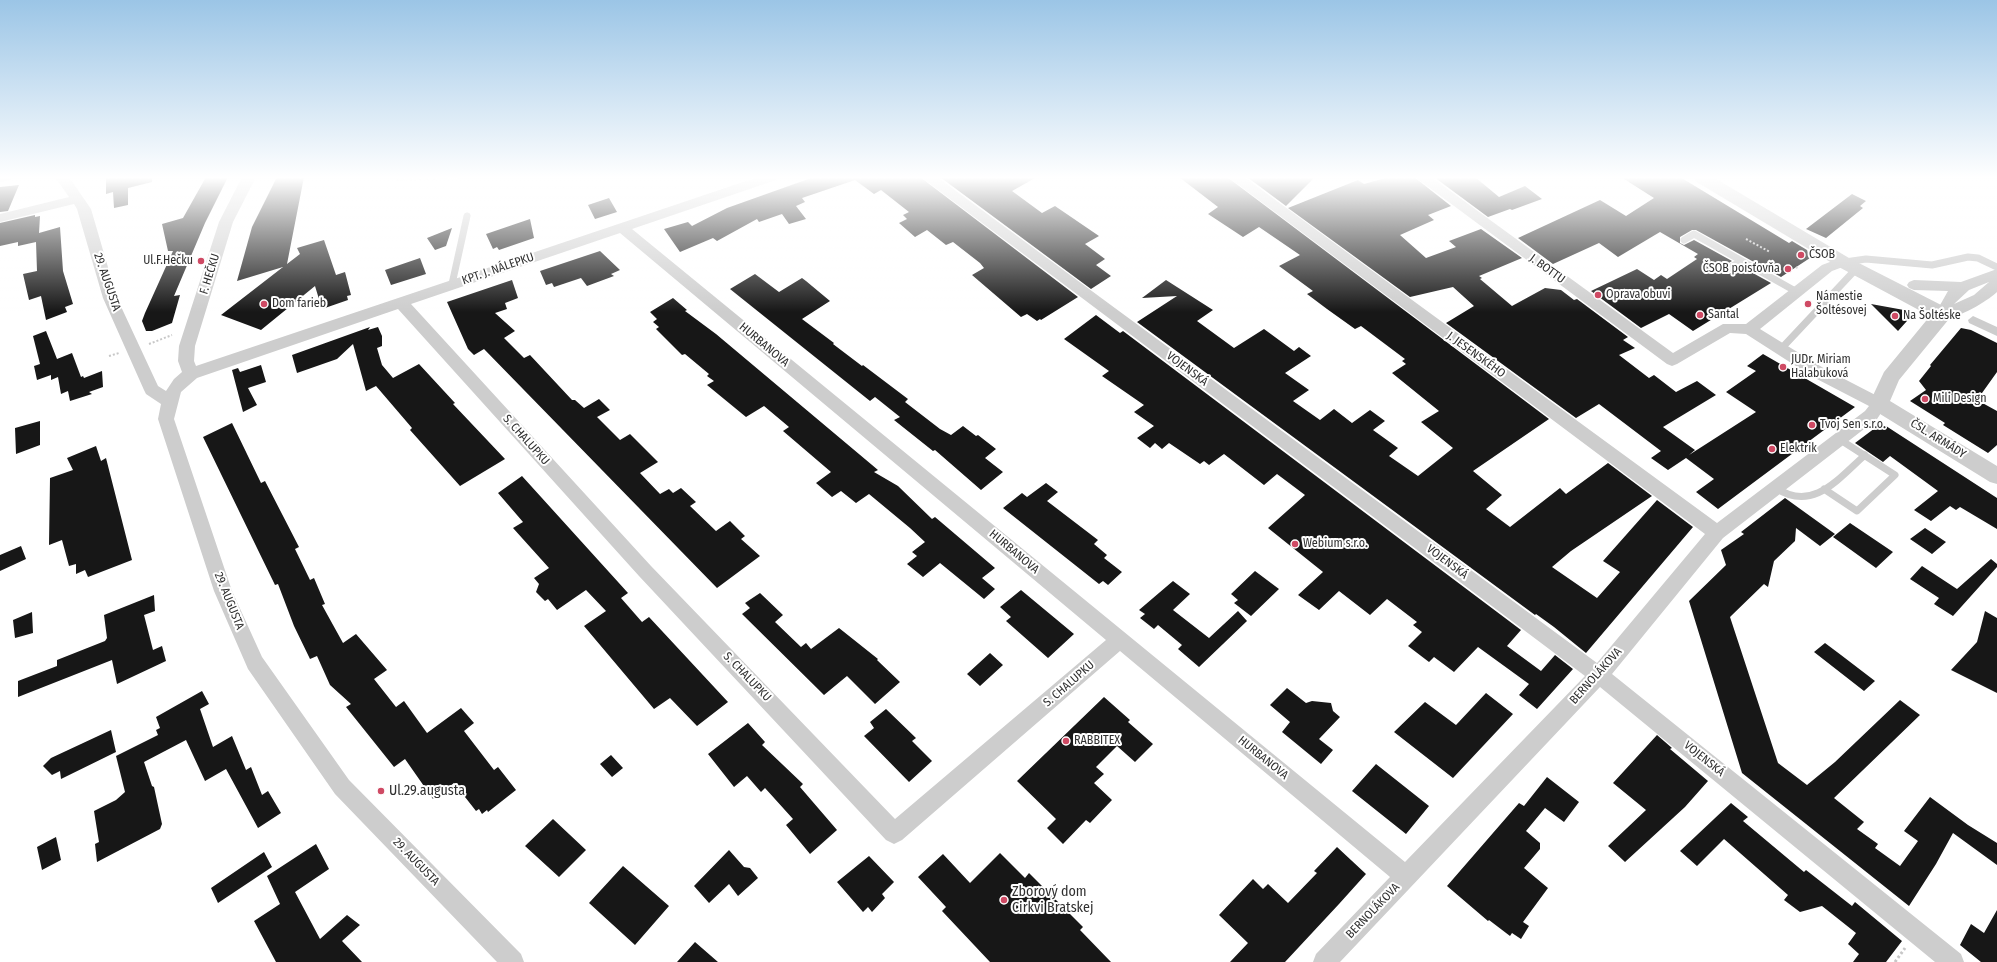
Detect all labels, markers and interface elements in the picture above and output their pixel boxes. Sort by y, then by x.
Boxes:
place label: ČSOB [1809,248,1835,262]
street label: KPT. J. NÁLEPKU [460,250,536,288]
marker: ČSOB [1796,250,1806,260]
street label: 29. AUGUSTA [90,251,124,313]
street label: J. BOTTU [1526,251,1568,287]
street label: F. HEČKU [197,252,223,296]
place label: Ul.F.Hečku [143,254,193,268]
marker: Ul.F.Hečku [196,256,206,266]
place label: ČSOB poisťovňa [1703,262,1780,276]
marker: ČSOB poisťovňa [1783,264,1793,274]
place label: Oprava obuvi [1606,288,1671,302]
marker: Oprava obuvi [1593,290,1603,300]
place label: Námestie Šoltésovej [1816,290,1867,318]
place label: Dom farieb [272,297,326,311]
marker: Dom farieb [259,299,269,309]
marker: Námestie Šoltésovej [1803,299,1813,309]
place label: Santal [1708,308,1739,322]
place label: Na Šoltéske [1903,309,1961,323]
marker: Santal [1695,310,1705,320]
marker: Na Šoltéske [1890,311,1900,321]
street label: HURBANOVA [736,320,792,370]
street label: J. JESENSKÉHO [1444,329,1508,381]
street label: VOJENSKÁ [1163,349,1211,389]
place label: JUDr. Miriam Halabuková [1791,353,1851,381]
marker: JUDr. Miriam Halabuková [1778,362,1788,372]
place label: Mili Design [1933,392,1987,406]
marker: Mili Design [1920,394,1930,404]
street label: S. CHALUPKU [500,412,552,468]
street label: ČSL. ARMÁDY [1908,416,1968,462]
place label: Tvoj Sen s.r.o. [1820,418,1886,432]
marker: Tvoj Sen s.r.o. [1807,420,1817,430]
place label: Elektrik [1780,442,1817,456]
marker: Elektrik [1767,444,1777,454]
street label: HURBANOVA [986,527,1042,577]
place label: Webium s.r.o. [1303,537,1368,551]
marker: Webium s.r.o. [1290,539,1300,549]
street label: VOJENSKÁ [1423,542,1471,582]
street label: 29. AUGUSTA [211,570,247,632]
street label: BERNOLÁKOVA [1567,645,1625,707]
street label: S. CHALUPKU [720,649,774,705]
street label: S. CHALUPKU [1041,658,1097,710]
street label: HURBANOVA [1235,733,1291,783]
place label: RABBITEX [1074,734,1120,748]
marker: RABBITEX [1061,736,1071,746]
street label: VOJENSKÁ [1681,738,1727,780]
place label: Ul.29.augusta [389,783,465,799]
marker: Ul.29.augusta [376,786,386,796]
street label: 29. AUGUSTA [390,835,442,889]
street label: BERNOLÁKOVA [1343,880,1403,942]
place label: Zborový dom Cirkvi Bratskej [1012,884,1093,916]
marker: Zborový dom Cirkvi Bratskej [999,895,1009,905]

